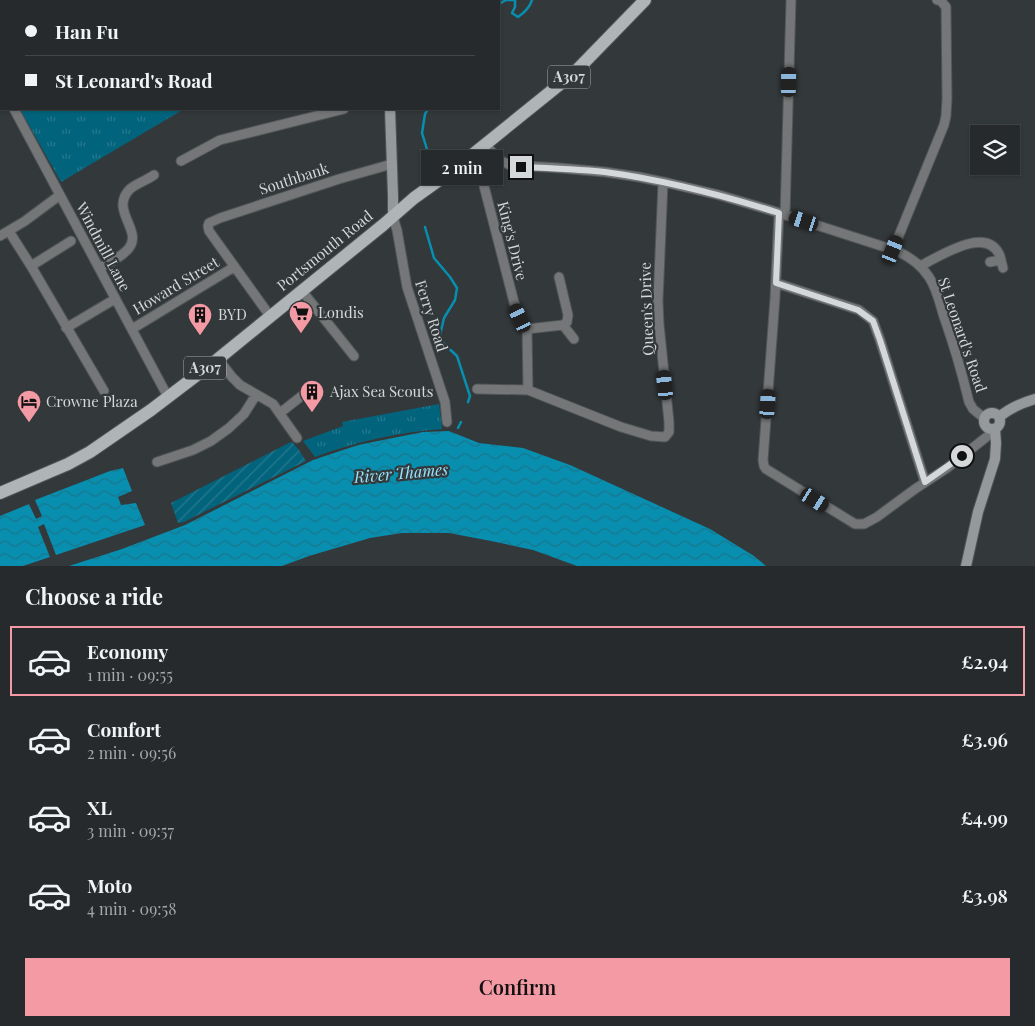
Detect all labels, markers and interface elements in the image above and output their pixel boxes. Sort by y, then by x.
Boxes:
text: Han Fu [55,18,119,44]
road number: A307 [548,66,590,88]
text: St Leonard's Road [55,67,213,93]
car [781,67,796,97]
map controls [970,125,1020,175]
button: layers [970,125,1020,175]
callout: 2 min [421,150,504,184]
route end [510,156,532,178]
street label: Southbank [256,157,332,199]
text: 2 min [442,157,482,178]
street label: Windmill Lane [72,198,136,295]
street label: King's Drive [493,199,532,282]
street label: Portsmouth Road [272,205,377,295]
car [787,209,820,233]
car [880,233,905,267]
street label: Howard Street [129,251,223,319]
street label: Queen's Drive [634,262,658,356]
street label: St Leonard's Road [934,274,992,395]
street label: Ferry Road [411,277,453,354]
supermarket icon: Londis [288,300,314,334]
car [506,301,533,335]
building icon: BYD [187,302,213,336]
place label: Londis [318,302,364,322]
place label: BYD [218,304,247,324]
road number: A307 [184,356,226,379]
car [655,369,674,401]
building icon: Ajax Sea Scouts [299,379,325,413]
place label: Ajax Sea Scouts [329,381,433,401]
hotel icon: Crowne Plaza [16,389,42,423]
car [759,389,776,419]
place label: Crowne Plaza [46,391,138,411]
route start [951,445,973,467]
water label: River Thames [352,458,449,487]
car [798,486,831,514]
text: Choose a ride [25,581,163,611]
text: Economy [87,638,168,664]
icon: car [27,639,72,684]
text: £2.94 [961,648,1008,674]
text: 1 min · 09:55 [87,664,173,685]
text: Comfort [87,716,161,742]
icon: car [27,717,72,762]
text: £3.96 [962,726,1008,752]
text: 2 min · 09:56 [87,742,176,763]
text: XL [87,794,112,820]
icon: car [27,795,72,840]
text: £4.99 [961,804,1008,830]
text: 3 min · 09:57 [87,820,174,841]
text: Moto [87,872,132,898]
icon: car [27,873,72,918]
text: £3.98 [962,882,1008,908]
text: 4 min · 09:58 [87,898,177,919]
button: Confirm [25,958,1010,1016]

